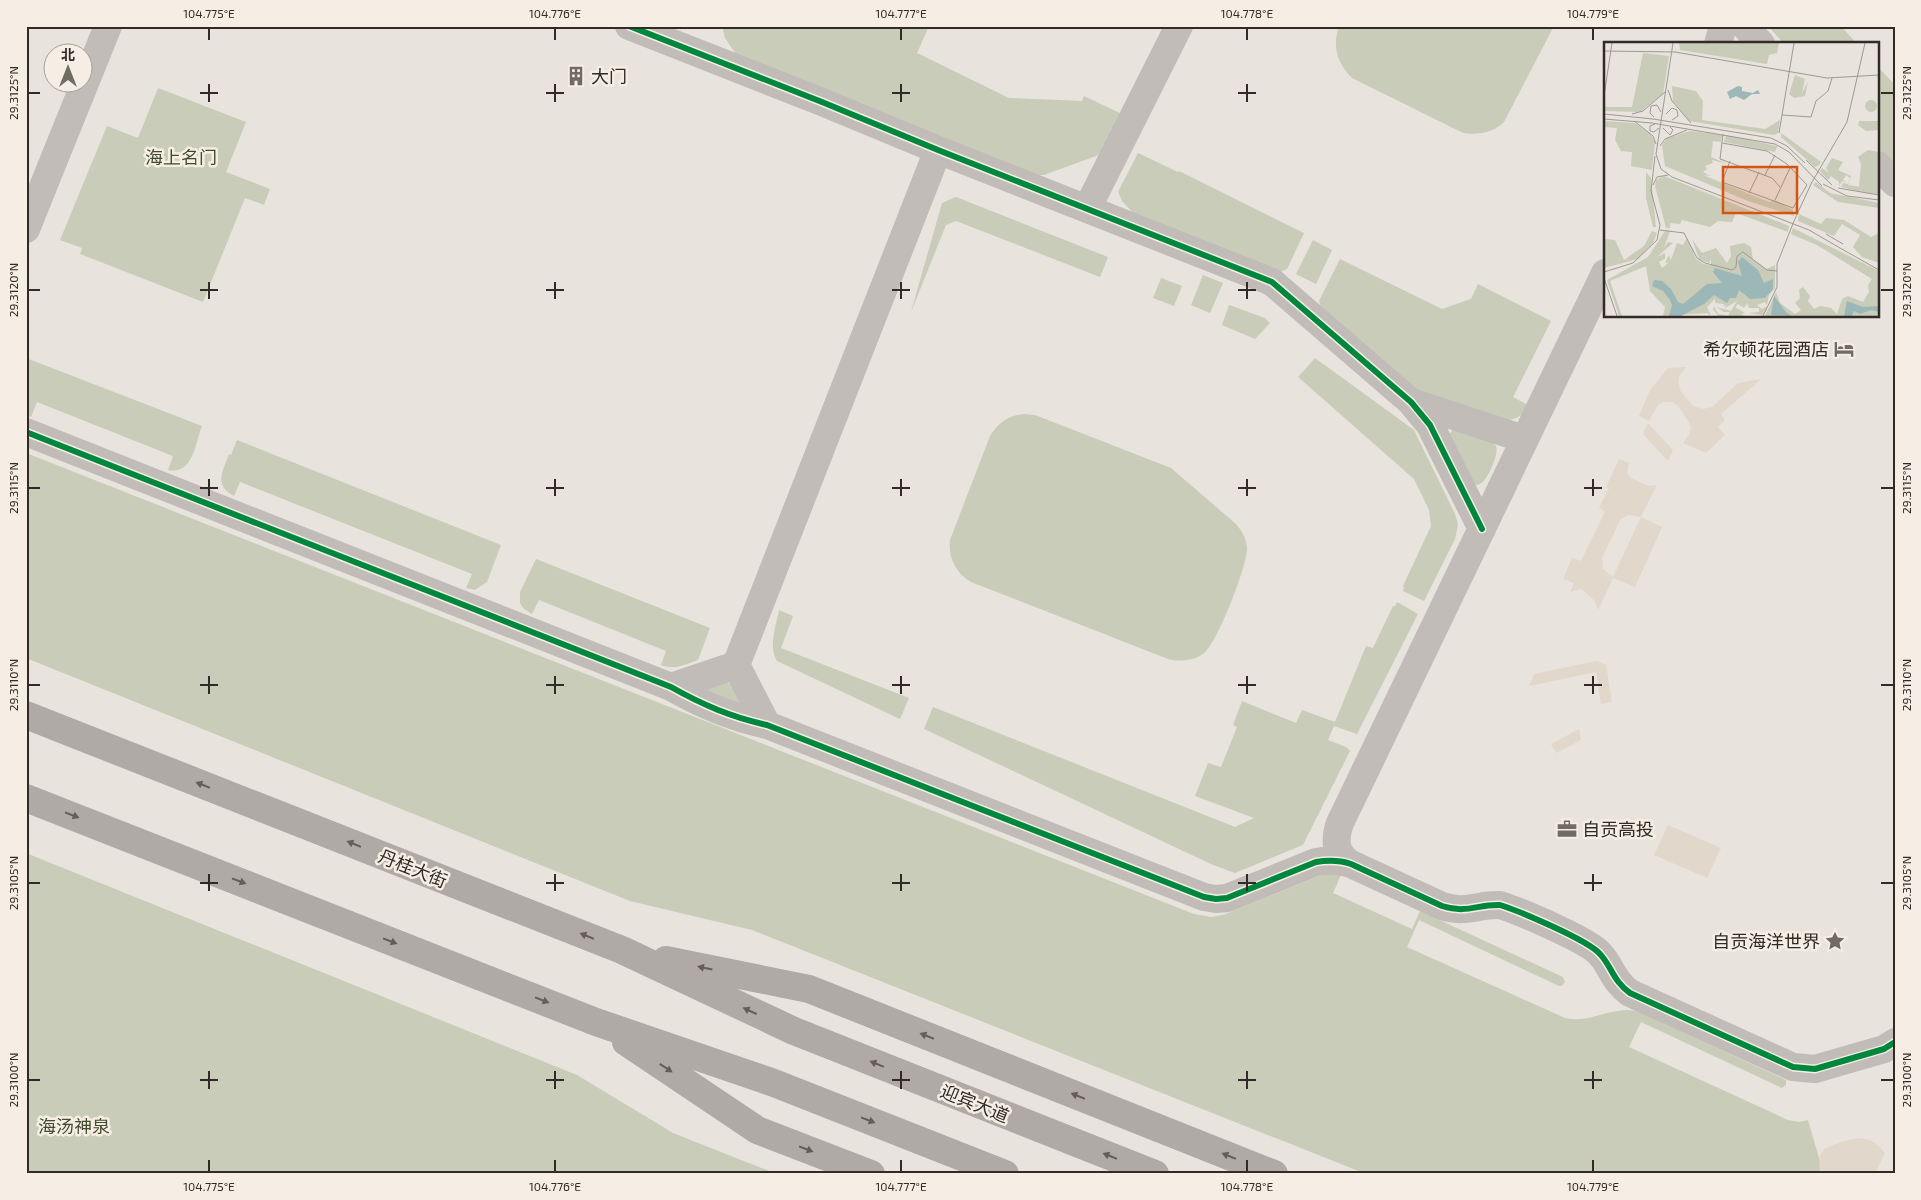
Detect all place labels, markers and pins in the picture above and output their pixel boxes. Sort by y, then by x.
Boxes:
building icon: 大门 [565,65,587,87]
place label: 大门 [591,65,627,87]
place label: 希尔顿花园酒店 [1703,338,1829,360]
hotel icon: 希尔顿花园酒店 [1833,338,1855,360]
office icon: 自贡高投 [1556,818,1578,840]
place label: 自贡高投 [1582,818,1654,840]
place label: 自贡海洋世界 [1712,930,1820,952]
place icon: 自贡海洋世界 [1824,930,1846,952]

